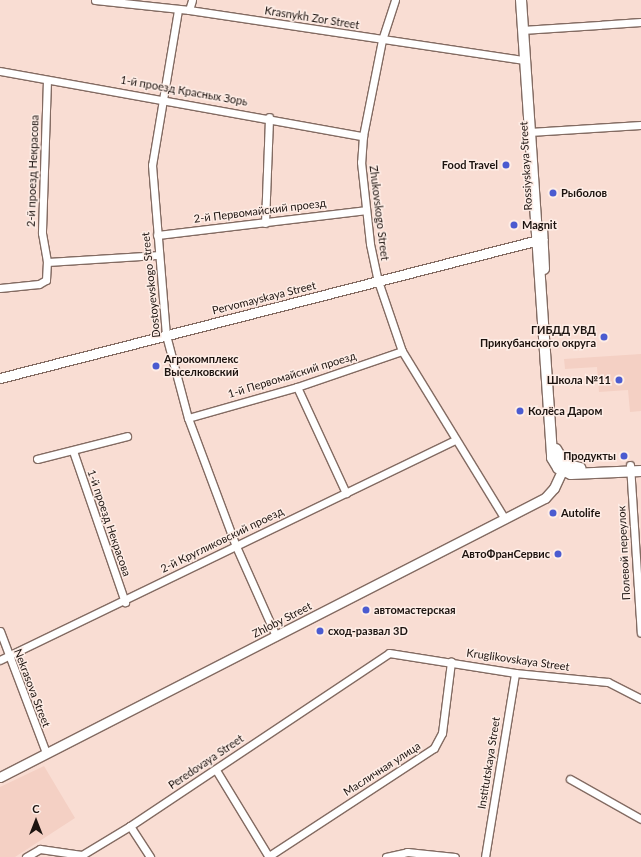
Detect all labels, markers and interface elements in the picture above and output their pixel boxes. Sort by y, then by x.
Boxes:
street label: Krasnykh Zor Street [264,4,360,32]
street label: 1-й проезд Красных Зорь [119,73,249,109]
street label: 2-й проезд Некрасова [24,115,42,227]
street label: Rossiyskaya Street [517,121,535,211]
place label: Food Travel [442,158,498,172]
marker: Food Travel [501,160,511,170]
street label: Zhukovskogo Street [367,165,391,261]
place label: Рыболов [561,186,607,200]
marker: Рыболов [548,188,558,198]
street label: 2-й Первомайский проезд [193,196,327,226]
place label: Magnit [522,218,557,232]
marker: Magnit [509,220,519,230]
street label: Dostoyevskogo Street [139,232,163,338]
street label: Pervomayskaya Street [211,279,317,317]
place label: ГИБДД УВД Прикубанского округа [480,324,596,350]
marker: ГИБДД УВД Прикубанского округа [599,332,609,342]
street label: 1-й Первомайский проезд [226,349,358,401]
place label: Агрокомплекс Выселковский [164,353,239,379]
marker: Агрокомплекс Выселковский [151,361,161,371]
place label: Школа №11 [547,373,611,387]
marker: Школа №11 [614,375,624,385]
place label: Колёса Даром [528,404,602,418]
marker: Колёса Даром [515,406,525,416]
place label: Продукты [563,449,616,463]
marker: Продукты [619,451,629,461]
street label: 1-й проезд Некрасова [84,468,134,578]
street label: 2-й Кругликовский проезд [158,504,286,576]
place label: Autolife [561,506,600,520]
street label: Полевой переулок [615,506,633,600]
marker: Autolife [548,508,558,518]
place label: АвтоФранСервис [462,547,550,561]
marker: АвтоФранСервис [553,549,563,559]
street label: Zhloby Street [250,599,314,641]
place label: автомастерская [374,603,456,617]
marker: автомастерская [361,605,371,615]
place label: сход-развал 3D [328,624,408,638]
marker: сход-развал 3D [315,626,325,636]
street label: Kruglikovskaya Street [466,646,570,674]
street label: Nekrasova Street [11,647,53,729]
street label: Institutskaya Street [475,716,503,810]
street label: Peredovaya Street [166,732,246,792]
street label: Масличная улица [341,739,423,799]
north arrow [16,801,56,841]
text: С [32,802,40,815]

